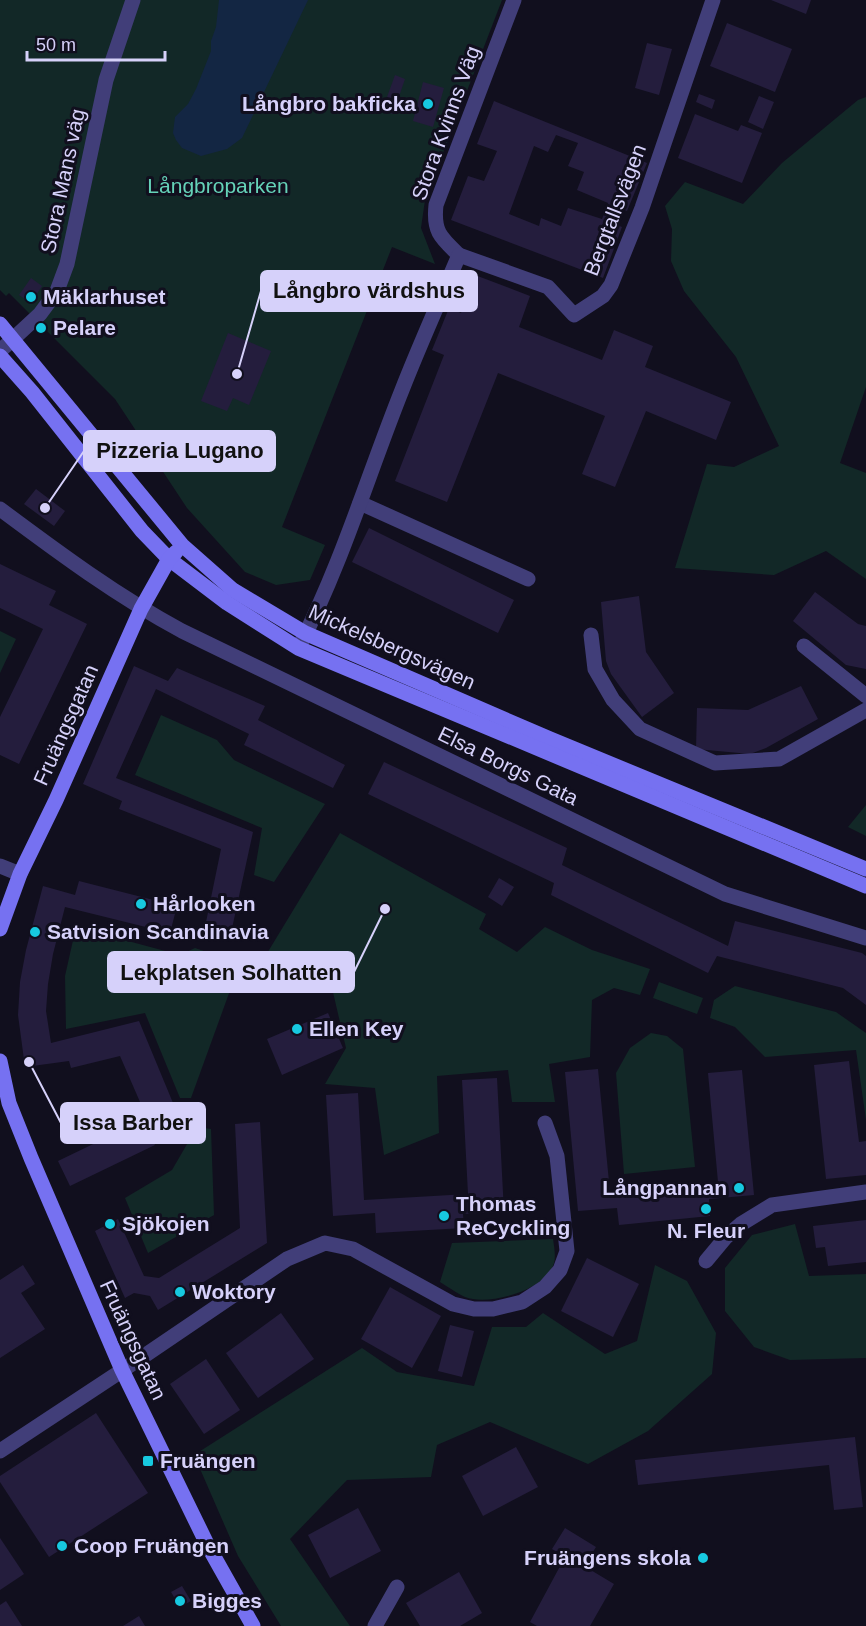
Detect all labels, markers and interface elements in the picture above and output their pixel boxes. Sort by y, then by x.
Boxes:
scale bar [27,24,165,62]
text: 50 m [36,35,76,55]
street label: Stora Kvinns Väg [407,43,484,203]
place label: Långbro bakficka [242,92,416,115]
marker: Långbro bakficka [421,97,435,111]
street label: Stora Mans väg [36,107,89,255]
street label: Bergtallsvägen [579,141,650,279]
park label: Långbroparken [147,174,289,197]
callout: Långbro värdshus [261,271,477,311]
text: Långbro värdshus [273,278,465,303]
place label: Mäklarhuset [43,285,166,308]
marker: Mäklarhuset [24,290,38,304]
place label: Pelare [53,316,116,339]
marker: Pelare [34,321,48,335]
callout: Pizzeria Lugano [84,431,275,471]
text: Pizzeria Lugano [96,438,264,463]
street label: Mickelsbergsvägen [305,599,479,694]
street label: Fruängsgatan [29,661,102,789]
street label: Elsa Borgs Gata [434,722,582,810]
place label: Hårlooken [153,892,256,915]
marker: Hårlooken [134,897,148,911]
place label: Satvision Scandinavia [47,920,269,943]
marker: Satvision Scandinavia [28,925,42,939]
callout: Lekplatsen Solhatten [108,952,354,992]
text: Lekplatsen Solhatten [120,960,342,985]
place label: Ellen Key [309,1017,404,1040]
marker: Ellen Key [290,1022,304,1036]
callout: Issa Barber [61,1103,205,1143]
text: Issa Barber [73,1110,193,1135]
place label: Långpannan [602,1176,727,1199]
marker: Långpannan [732,1181,746,1195]
place label: Thomas ReCyckling [456,1192,570,1239]
marker: N. Fleur [699,1202,713,1216]
marker: Thomas ReCyckling [437,1209,451,1223]
place label: Sjökojen [122,1212,210,1235]
marker: Sjökojen [103,1217,117,1231]
place label: N. Fleur [667,1219,745,1242]
street label: Fruängsgatan [96,1276,171,1403]
place label: Woktory [192,1280,276,1303]
marker: Woktory [173,1285,187,1299]
place label: Fruängen [160,1449,256,1472]
marker: Fruängen [141,1454,155,1468]
place label: Coop Fruängen [74,1534,229,1557]
marker: Coop Fruängen [55,1539,69,1553]
place label: Fruängens skola [524,1546,691,1569]
marker: Fruängens skola [696,1551,710,1565]
place label: Bigges [192,1589,262,1612]
marker: Bigges [173,1594,187,1608]

